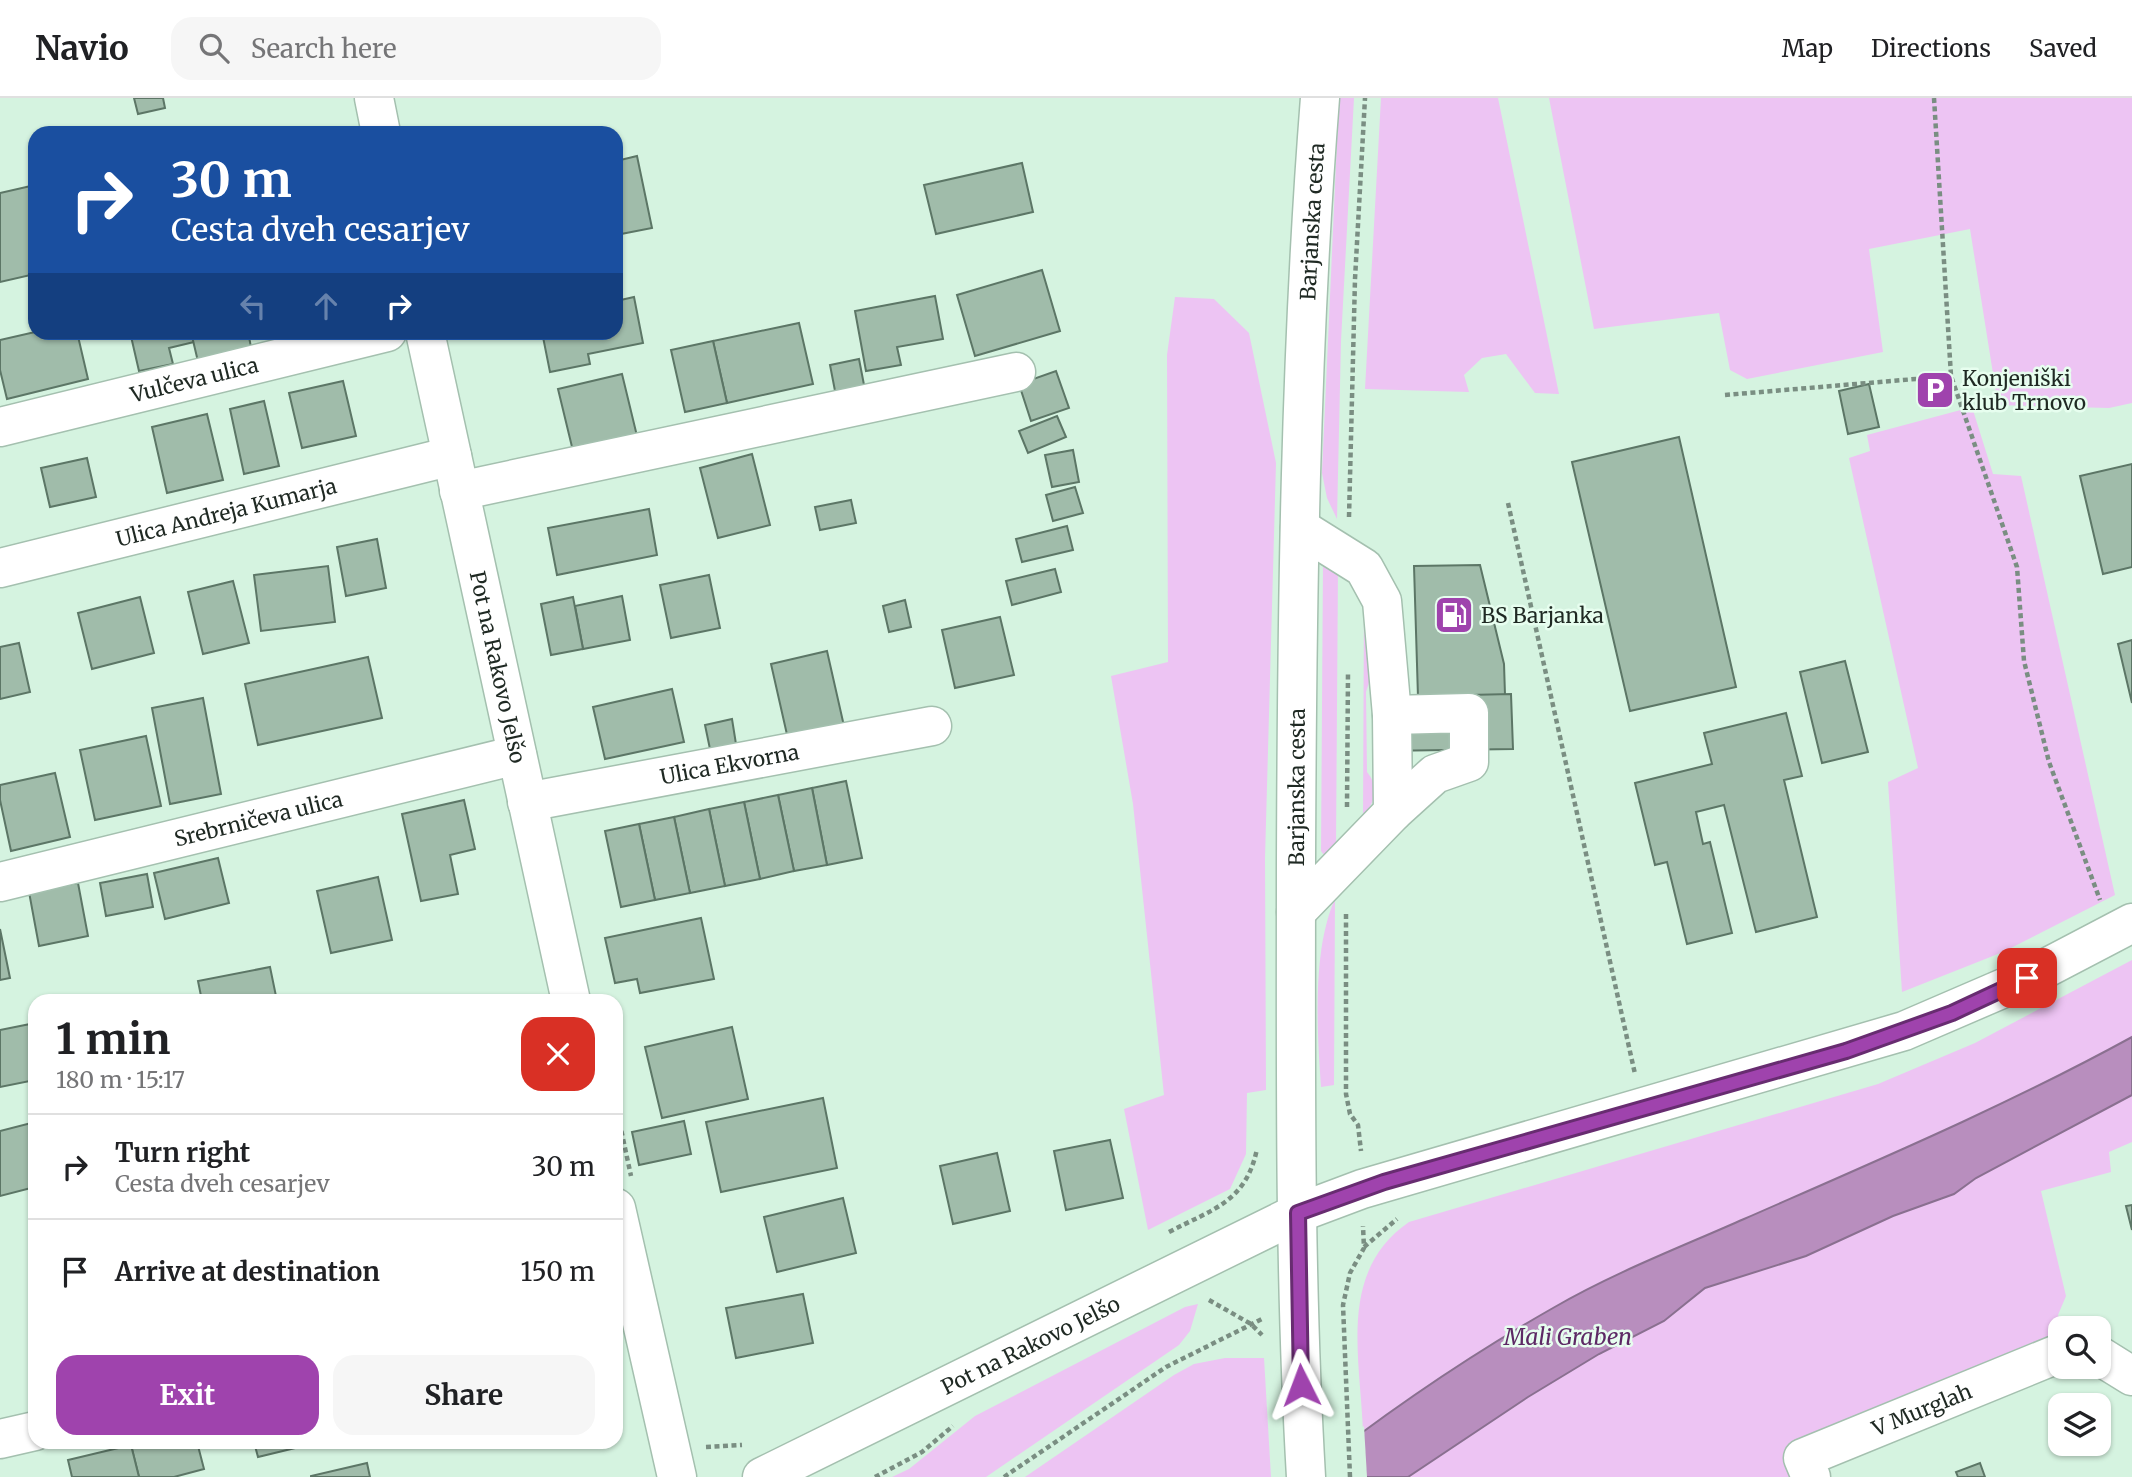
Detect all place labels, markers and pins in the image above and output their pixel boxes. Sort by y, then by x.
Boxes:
place label: Konjeniški klub Trnovo [1962,365,2086,416]
parking icon: Konjeniški klub Trnovo [1914,369,1956,411]
fuel station icon: BS Barjanka [1433,594,1475,636]
place label: BS Barjanka [1481,602,1604,629]
pin [1997,948,2057,1008]

